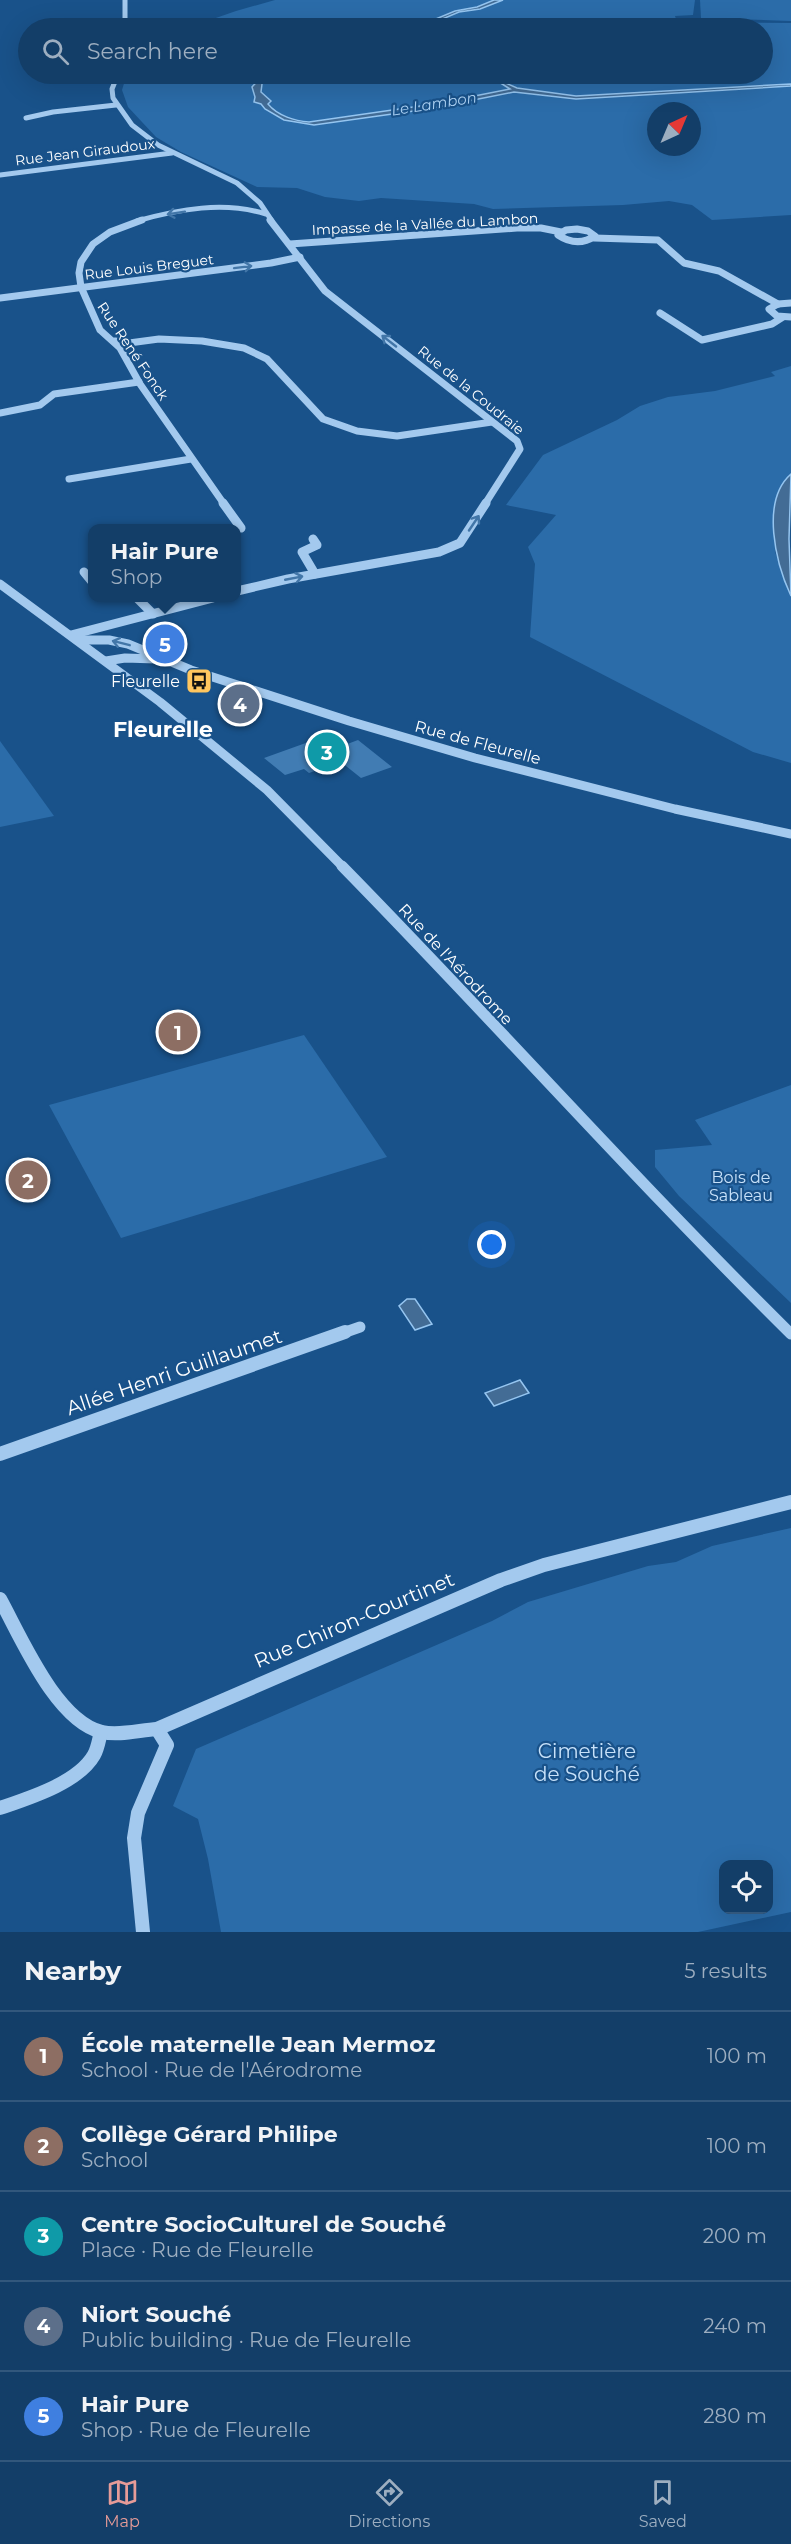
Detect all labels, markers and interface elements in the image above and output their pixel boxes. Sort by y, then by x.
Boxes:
search box [18,18,773,84]
icon: search [39,35,72,68]
text: Search here [87,38,218,65]
water label: Le Lambon [390,87,478,120]
north arrow [647,102,701,156]
street label: Rue Jean Giraudoux [14,134,156,170]
one-way arrow [167,207,187,218]
street label: Impasse de la Vallée du Lambon [311,209,539,239]
street label: Rue Louis Breguet [83,250,215,284]
one-way arrow [233,261,252,272]
street label: Rue René Fonck [93,298,173,404]
one-way arrow [381,334,397,347]
street label: Rue de la Coudraie [414,342,528,438]
one-way arrow [468,515,480,531]
popup [88,524,241,602]
text: Hair Pure [110,538,219,565]
text: Shop [110,565,162,589]
one-way arrow [284,572,303,583]
pin: 5 [146,622,184,666]
one-way arrow [112,636,131,648]
bus stop icon: Fleurelle [184,666,214,696]
place label: Fleurelle [111,672,180,691]
pin: 4 [220,682,260,726]
district label: Fleurelle [113,716,213,743]
street label: Rue de Fleurelle [413,716,543,768]
pin: 3 [308,730,346,774]
street label: Rue de l'Aérodrome [395,900,517,1029]
pin: 1 [158,1010,198,1054]
pin: 2 [9,1158,48,1202]
park label: Bois de Sableau [709,1168,773,1205]
your location [477,1230,506,1259]
street label: Allée Henri Guillaumet [63,1324,285,1420]
street label: Rue Chiron-Courtinet [250,1567,458,1673]
park label: Cimetière de Souché [534,1739,640,1786]
map controls [719,1860,773,1914]
button: locate [719,1860,773,1914]
text: Nearby [24,1955,121,1987]
text: 5 results [684,1959,767,1983]
text: École maternelle Jean Mermoz [81,2031,435,2058]
text: 1 [40,2044,47,2068]
text: 100 m [707,2044,767,2068]
text: School · Rue de l'Aérodrome [81,2058,362,2082]
text: Collège Gérard Philipe [81,2121,338,2148]
text: 2 [38,2134,49,2158]
text: 100 m [707,2134,767,2158]
text: School [81,2148,148,2172]
text: Centre SocioCulturel de Souché [81,2211,446,2238]
text: 3 [38,2224,49,2248]
text: 200 m [703,2224,767,2248]
text: Place · Rue de Fleurelle [81,2238,314,2262]
text: Niort Souché [81,2301,231,2328]
text: 4 [37,2314,50,2338]
text: 240 m [703,2314,767,2338]
text: Public building · Rue de Fleurelle [81,2328,411,2352]
text: Hair Pure [81,2391,189,2418]
text: 5 [38,2404,49,2428]
text: 280 m [703,2404,767,2428]
text: Shop · Rue de Fleurelle [81,2418,311,2442]
tab: Map [104,2476,140,2531]
tab: Directions [348,2476,430,2531]
tab: Saved [639,2476,687,2531]

